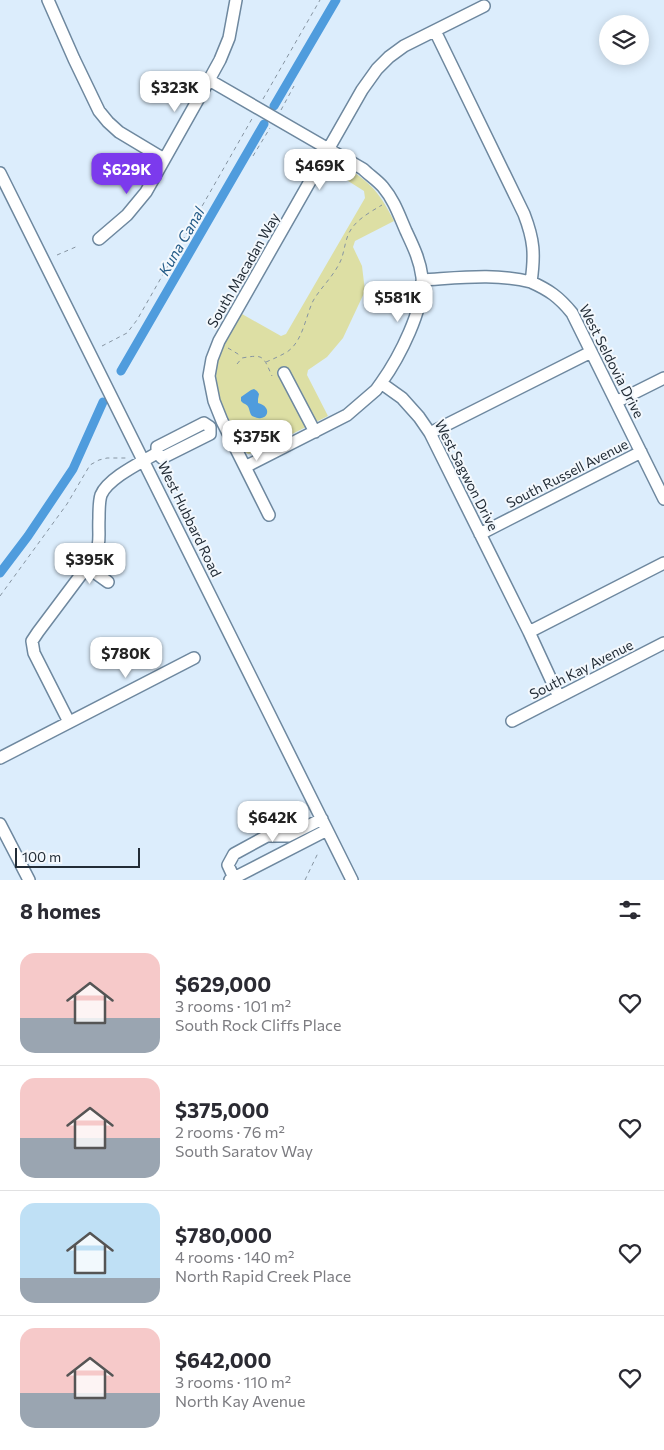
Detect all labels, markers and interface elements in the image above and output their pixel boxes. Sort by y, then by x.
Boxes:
map controls [599,15,649,65]
button: layers [599,15,649,65]
pin: $323K [140,70,210,113]
text: $323K [151,77,199,96]
pin: $469K [285,148,355,191]
pin: $629K [92,152,162,195]
text: $469K [295,155,345,174]
text: $629K [102,159,152,178]
water label: Kuna Canal [154,203,208,278]
street label: South Macadan Way [203,210,283,330]
pin: $581K [363,280,433,323]
text: $581K [375,287,421,306]
street label: West Seldovia Drive [576,301,648,421]
street label: West Sagwon Drive [432,417,502,533]
pin: $375K [222,420,292,462]
text: $375K [233,426,281,445]
street label: South Russell Avenue [503,435,631,511]
street label: West Hubbard Road [155,458,225,580]
pin: $395K [55,542,125,585]
text: $395K [66,549,114,568]
pin: $780K [91,636,161,679]
street label: South Kay Avenue [526,636,636,702]
text: $780K [101,643,151,662]
pin: $642K [238,800,308,843]
text: $642K [248,807,298,826]
scale bar [15,845,140,868]
text: 100 m [22,848,61,865]
icon: filters [616,896,644,924]
text: 8 homes [20,898,101,923]
text: $629,000 [175,971,271,996]
icon: home [60,973,120,1033]
icon: heart [616,989,644,1017]
text: 3 rooms · 101 m² [175,996,291,1015]
text: South Rock Cliffs Place [175,1015,341,1034]
text: $375,000 [175,1097,269,1122]
icon: home [60,1098,120,1158]
icon: heart [616,1114,644,1142]
text: 2 rooms · 76 m² [175,1122,285,1141]
text: South Saratov Way [175,1141,313,1160]
text: $780,000 [175,1222,272,1247]
icon: home [60,1223,120,1283]
icon: heart [616,1239,644,1267]
text: 4 rooms · 140 m² [175,1247,294,1266]
text: North Rapid Creek Place [175,1266,351,1285]
text: $642,000 [175,1347,272,1372]
icon: home [60,1348,120,1408]
icon: heart [616,1364,644,1392]
text: 3 rooms · 110 m² [175,1372,291,1391]
text: North Kay Avenue [175,1391,305,1410]

